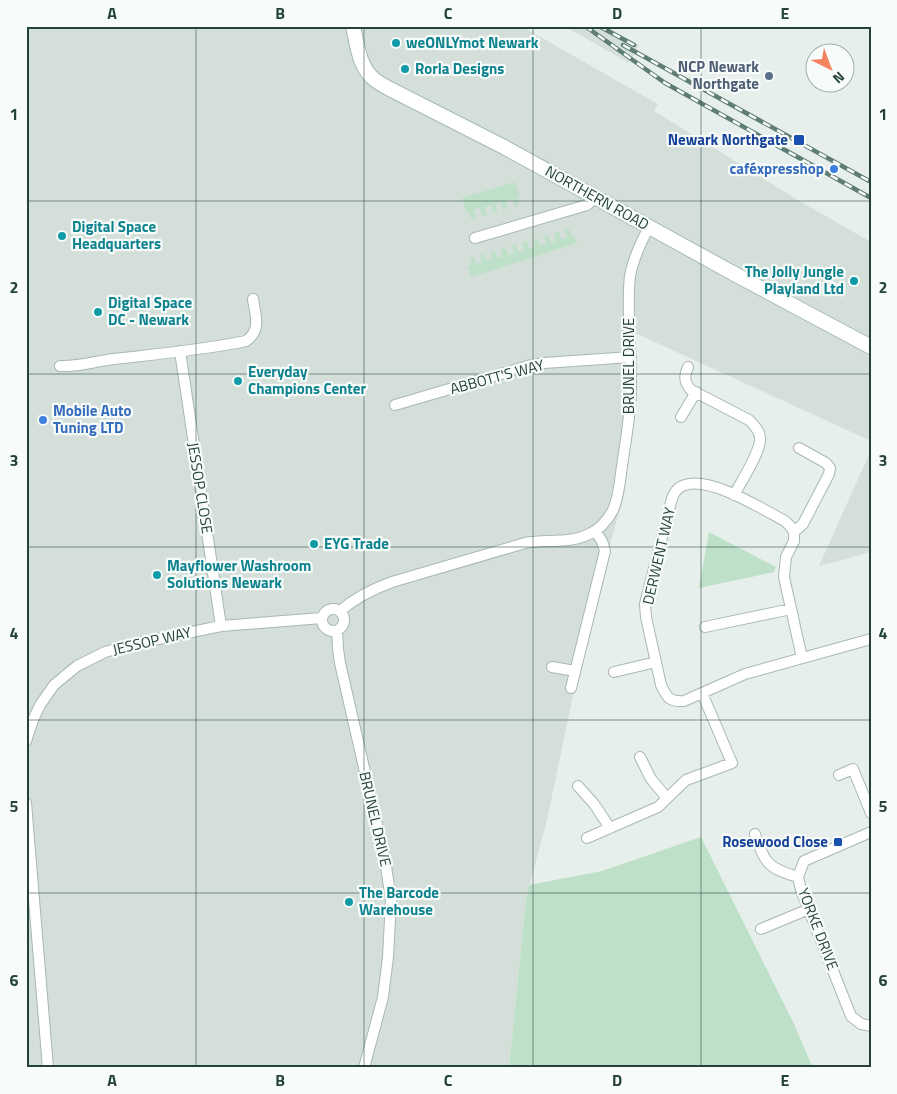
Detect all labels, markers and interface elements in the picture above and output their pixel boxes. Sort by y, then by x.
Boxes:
text: A [107,1,117,25]
text: B [275,1,285,25]
text: C [444,1,453,25]
text: D [612,1,622,25]
text: E [781,1,790,25]
place label: weONLYmot Newark [406,31,539,54]
marker: weONLYmot Newark [390,37,402,49]
north arrow [804,42,854,92]
place label: NCP Newark Northgate [678,55,759,95]
place label: Rorla Designs [415,57,504,80]
marker: Rorla Designs [399,63,411,75]
text: N [828,67,850,89]
marker: NCP Newark Northgate [763,70,775,82]
text: 1 [10,102,18,126]
text: 1 [879,102,887,126]
place label: Newark Northgate [668,128,788,151]
marker: Newark Northgate [792,133,806,147]
place label: caféxpresshop [730,157,824,180]
street label: NORTHERN ROAD [541,159,653,236]
marker: caféxpresshop [828,163,840,175]
place label: Digital Space Headquarters [72,215,161,255]
marker: Digital Space Headquarters [56,230,68,242]
place label: The Jolly Jungle Playland Ltd [745,260,844,300]
text: 2 [10,275,18,299]
marker: The Jolly Jungle Playland Ltd [848,275,860,287]
text: 2 [879,275,887,299]
place label: Digital Space DC - Newark [108,291,192,331]
marker: Digital Space DC - Newark [92,306,104,318]
street label: BRUNEL DRIVE [617,318,640,414]
street label: ABBOTT'S WAY [447,353,547,400]
place label: Everyday Champions Center [248,360,366,400]
marker: Everyday Champions Center [232,375,244,387]
place label: Mobile Auto Tuning LTD [53,399,132,439]
marker: Mobile Auto Tuning LTD [37,414,49,426]
street label: JESSOP CLOSE [182,441,219,535]
text: 3 [10,448,18,472]
text: 3 [879,448,887,472]
street label: DERWENT WAY [636,505,681,607]
place label: EYG Trade [324,532,389,555]
marker: EYG Trade [308,538,320,550]
place label: Mayflower Washroom Solutions Newark [167,554,311,594]
marker: Mayflower Washroom Solutions Newark [151,569,163,581]
street label: JESSOP WAY [110,620,194,661]
text: 4 [10,621,19,645]
text: 4 [879,621,888,645]
street label: BRUNEL DRIVE [353,769,398,869]
text: 5 [10,794,19,818]
text: 5 [879,794,888,818]
place label: Rosewood Close [722,830,828,853]
marker: Rosewood Close [832,836,844,848]
place label: The Barcode Warehouse [359,881,439,921]
street label: YORKE DRIVE [792,884,845,973]
marker: The Barcode Warehouse [343,896,355,908]
text: 6 [10,968,19,992]
text: 6 [879,968,888,992]
text: A [107,1068,117,1092]
text: B [275,1068,285,1092]
text: C [444,1068,453,1092]
text: D [612,1068,622,1092]
text: E [781,1068,790,1092]

